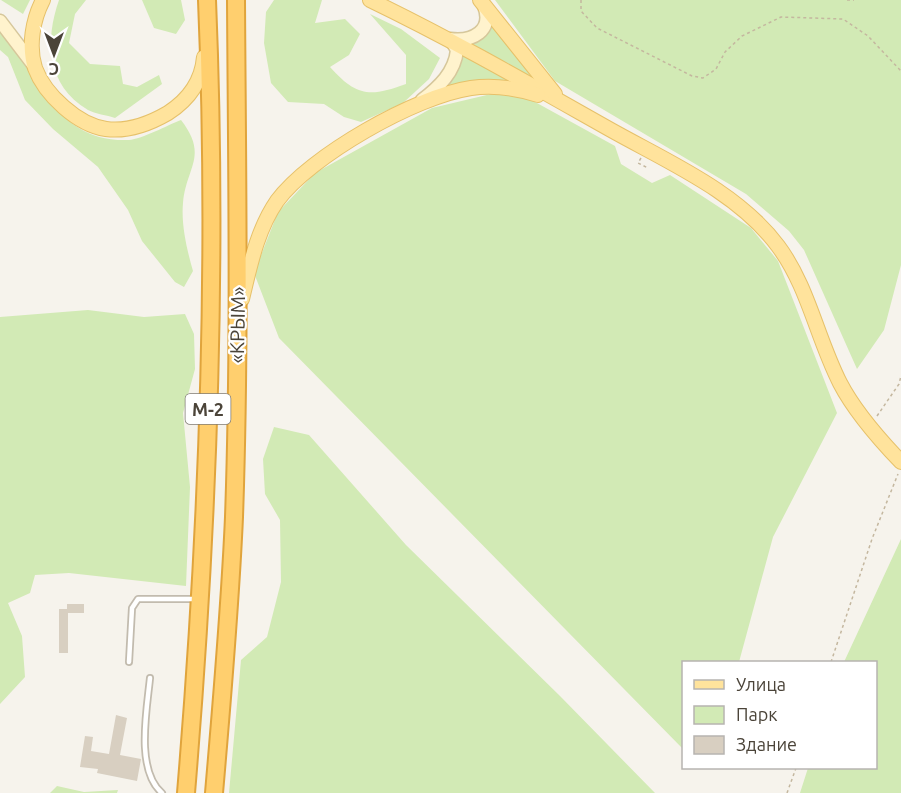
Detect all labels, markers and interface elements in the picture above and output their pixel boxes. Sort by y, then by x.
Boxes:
north arrow [24,24,84,84]
text: С [49,60,59,78]
street label: «КРЫМ» [225,286,249,364]
road number: М-2 [186,394,230,424]
legend [682,661,877,769]
text: Улица [736,674,786,694]
text: Парк [736,704,777,724]
text: Здание [736,734,797,754]

